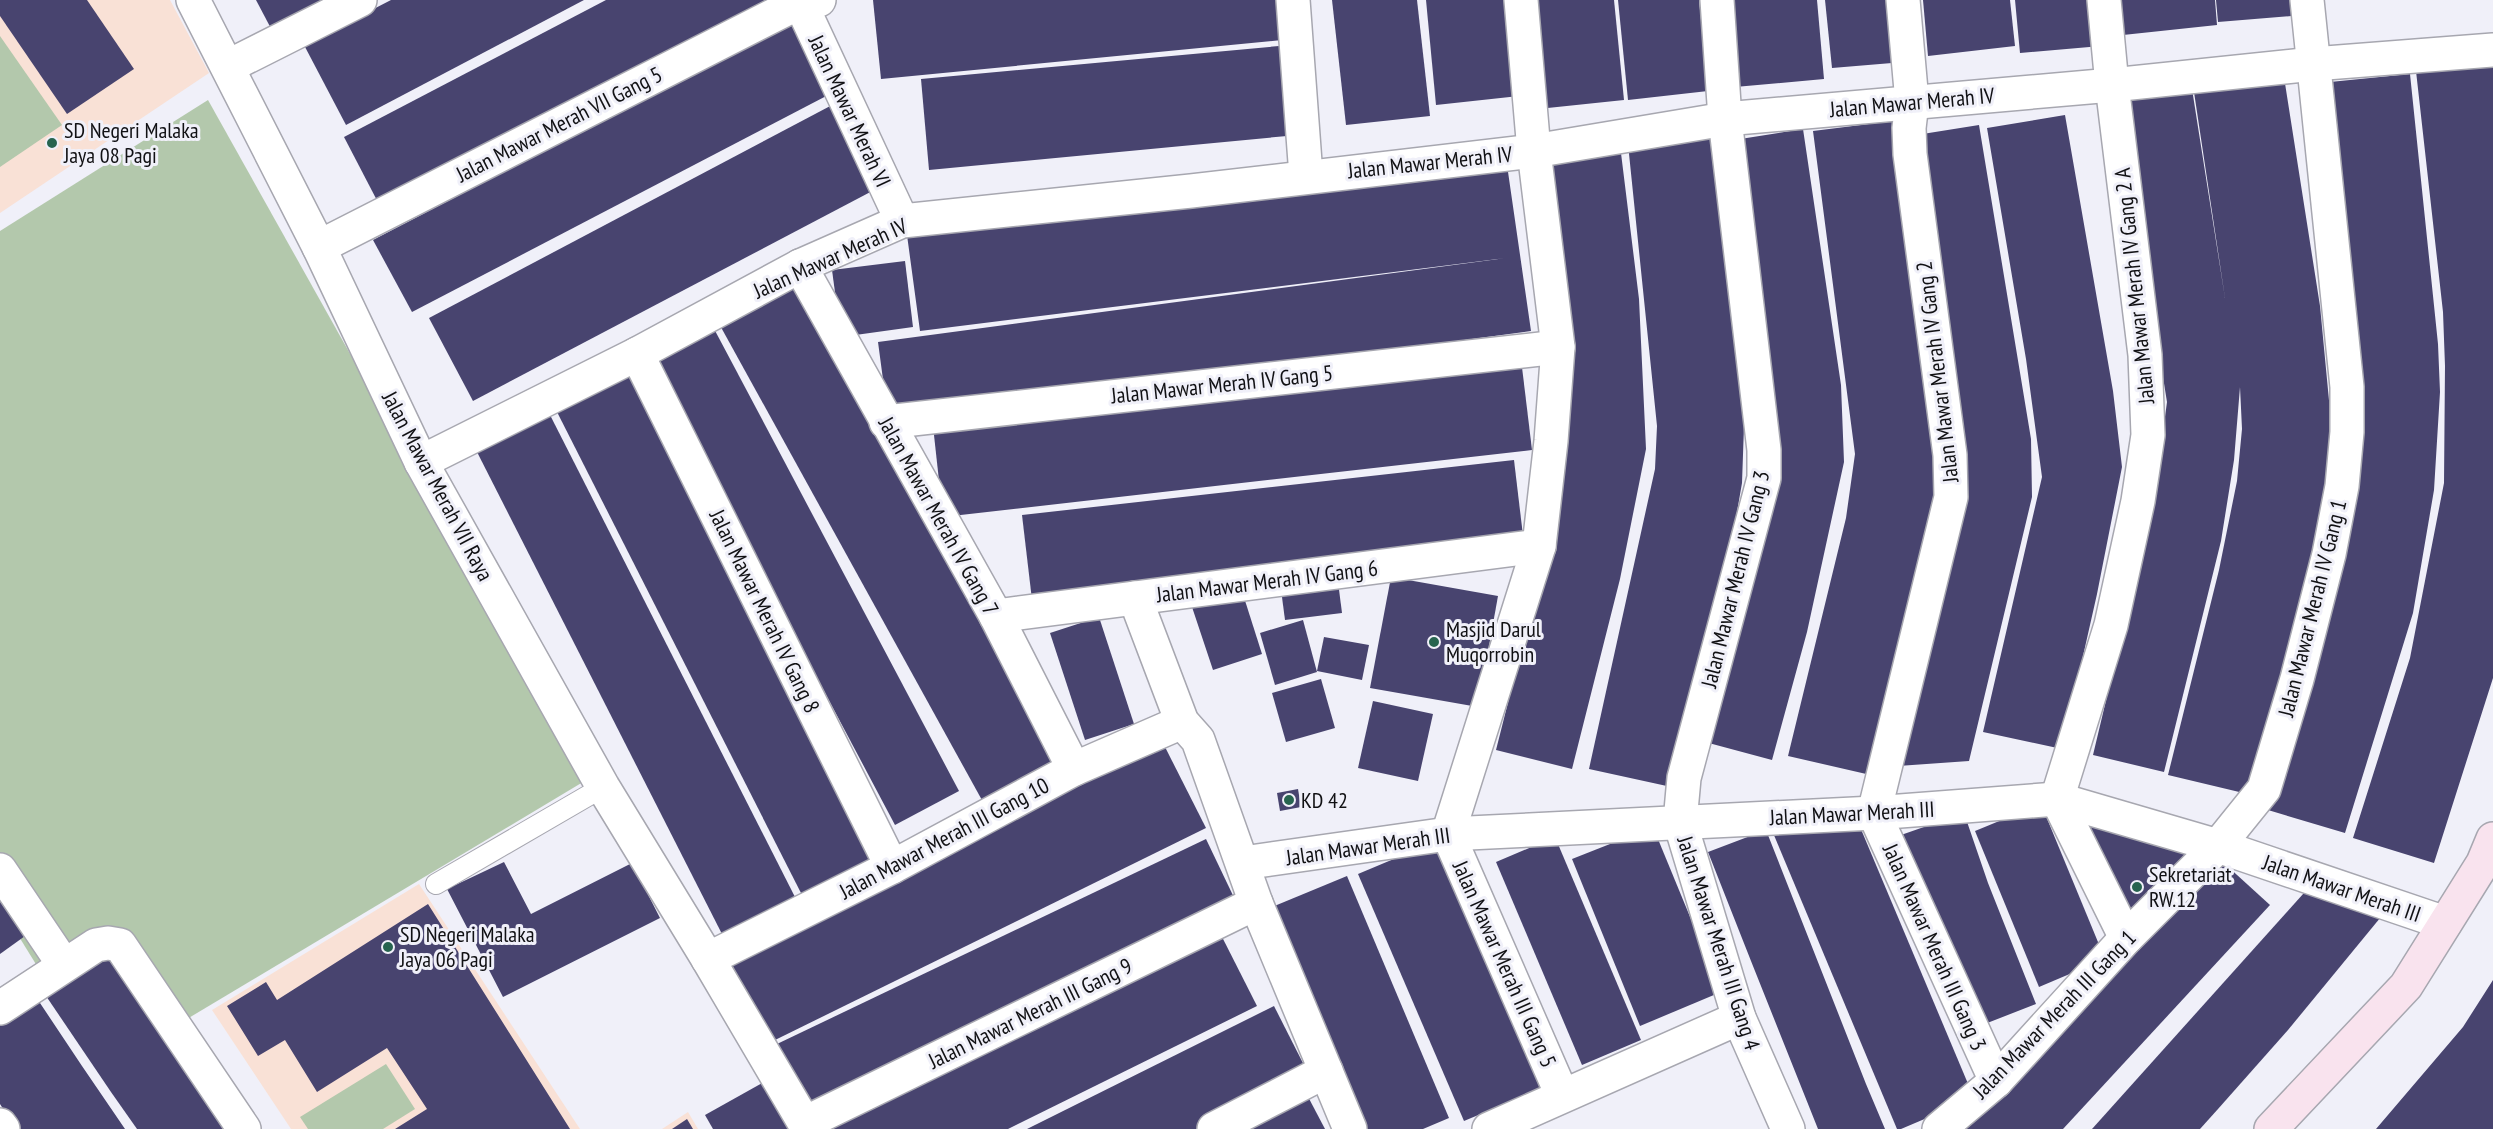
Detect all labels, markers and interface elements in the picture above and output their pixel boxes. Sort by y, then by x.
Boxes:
street label: Jalan Mawar Merah VI [802,30,897,192]
street label: Jalan Mawar Merah VII Gang 5 [450,60,667,189]
street label: Jalan Mawar Merah IV [1827,81,1996,123]
place label: SD Negeri Malaka Jaya 08 Pagi [63,116,199,169]
marker: SD Negeri Malaka Jaya 08 Pagi [45,136,59,150]
street label: Jalan Mawar Merah IV [1345,139,1514,185]
street label: Jalan Mawar Merah IV Gang 2 A [2108,166,2160,406]
street label: Jalan Mawar Merah IV [748,211,912,305]
street label: Jalan Mawar Merah IV Gang 2 [1910,260,1965,485]
street label: Jalan Mawar Merah IV Gang 5 [1109,358,1334,410]
street label: Jalan Mawar Merah VII Raya [376,385,500,586]
street label: Jalan Mawar Merah IV Gang 7 [872,411,1005,620]
street label: Jalan Mawar Merah IV Gang 3 [1694,468,1776,691]
street label: Jalan Mawar Merah IV Gang 1 [2271,497,2353,720]
street label: Jalan Mawar Merah IV Gang 8 [703,504,826,717]
street label: Jalan Mawar Merah IV Gang 6 [1154,554,1379,609]
place label: Masjid Darul Muqorrobin [1446,615,1542,668]
marker: Masjid Darul Muqorrobin [1427,635,1441,649]
street label: Jalan Mawar Merah III Gang 10 [834,771,1054,906]
place label: KD 42 [1301,786,1348,814]
marker: KD 42 [1282,793,1296,807]
street label: Jalan Mawar Merah III [1768,795,1935,831]
street label: Jalan Mawar Merah III [1283,821,1452,872]
street label: Jalan Mawar Merah III Gang 4 [1671,832,1767,1054]
street label: Jalan Mawar Merah III Gang 3 [1876,838,1993,1055]
street label: Jalan Mawar Merah III [2258,848,2425,928]
street label: Jalan Mawar Merah III Gang 5 [1446,855,1563,1072]
place label: Sekretariat RW.12 [2149,860,2232,913]
marker: Sekretariat RW.12 [2130,880,2144,894]
place label: SD Negeri Malaka Jaya 06 Pagi [399,920,535,973]
street label: Jalan Mawar Merah III Gang 1 [1966,924,2142,1105]
marker: SD Negeri Malaka Jaya 06 Pagi [381,940,395,954]
street label: Jalan Mawar Merah III Gang 9 [923,951,1136,1075]

